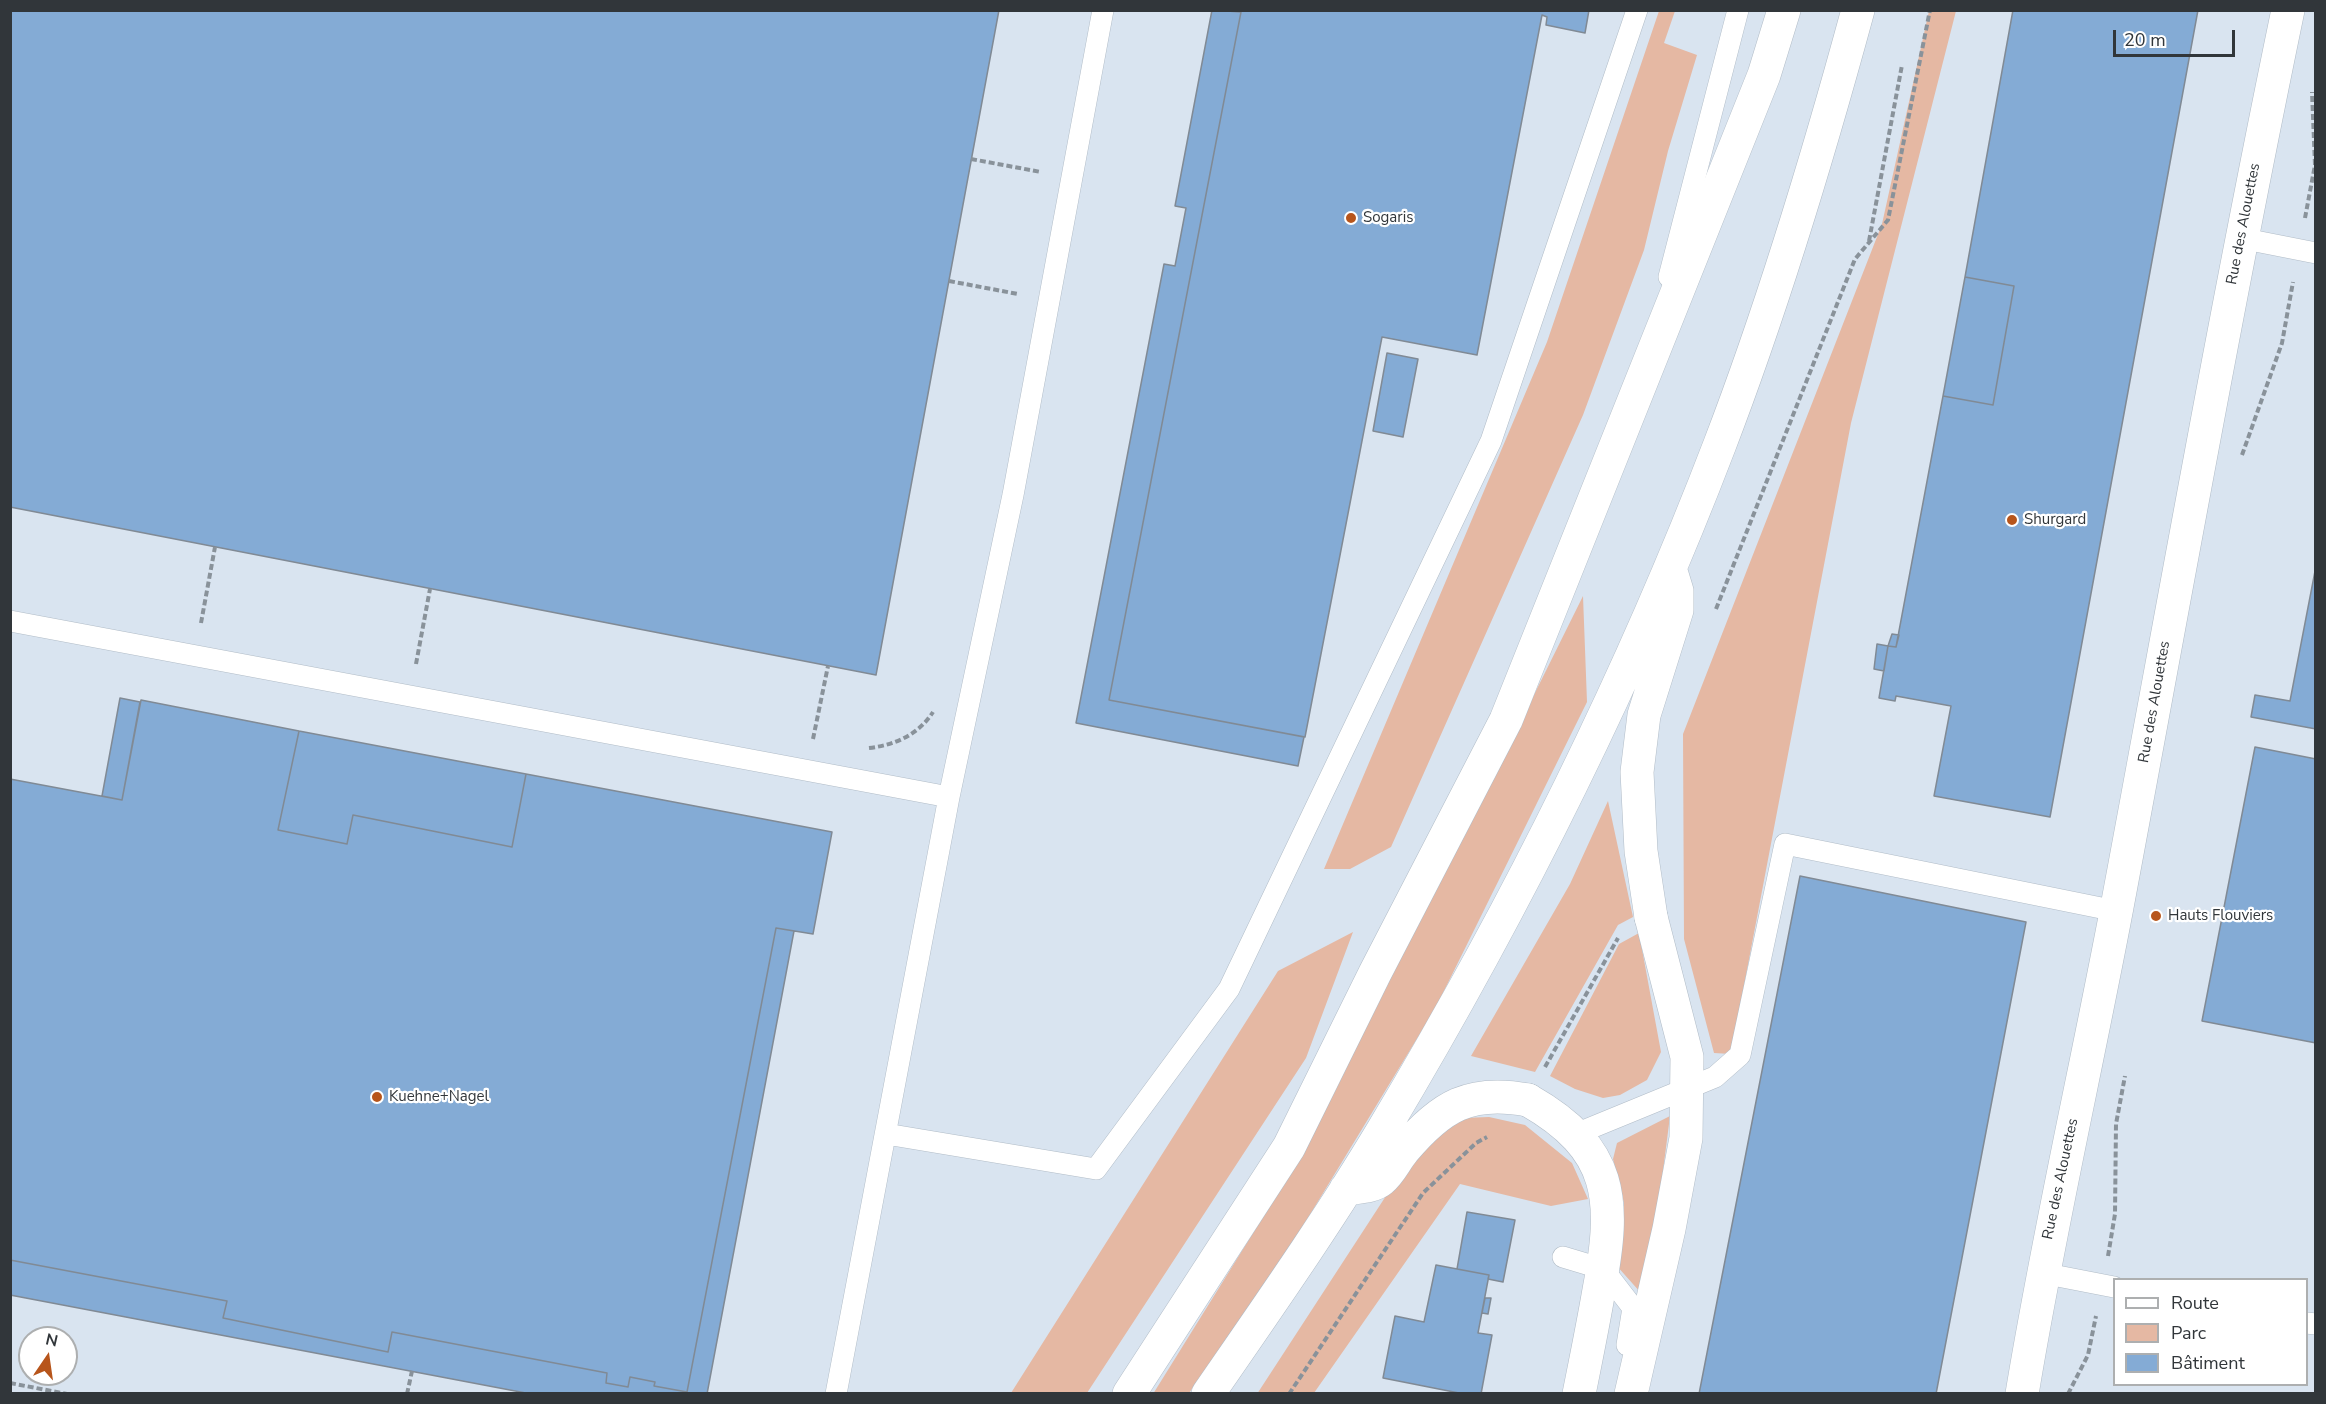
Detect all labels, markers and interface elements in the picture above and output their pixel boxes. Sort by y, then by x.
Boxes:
scale bar [2116,18,2238,56]
text: 20 m [2124,28,2166,52]
street label: Rue des Alouettes [2223,162,2265,286]
place label: Sogaris [1363,209,1413,227]
marker: Sogaris [1344,211,1358,225]
place label: Shurgard [2024,511,2086,529]
marker: Shurgard [2005,513,2019,527]
street label: Rue des Alouettes [2135,640,2175,764]
place label: Hauts Flouviers [2168,907,2273,925]
marker: Hauts Flouviers [2149,909,2163,923]
place label: Kuehne+Nagel [389,1088,489,1106]
marker: Kuehne+Nagel [370,1090,384,1104]
street label: Rue des Alouettes [2039,1117,2083,1241]
legend [2113,1278,2308,1386]
text: Route [2171,1291,2219,1315]
text: Parc [2171,1321,2206,1345]
north arrow [18,1326,78,1386]
text: N [43,1328,60,1352]
text: Bâtiment [2171,1351,2245,1375]

